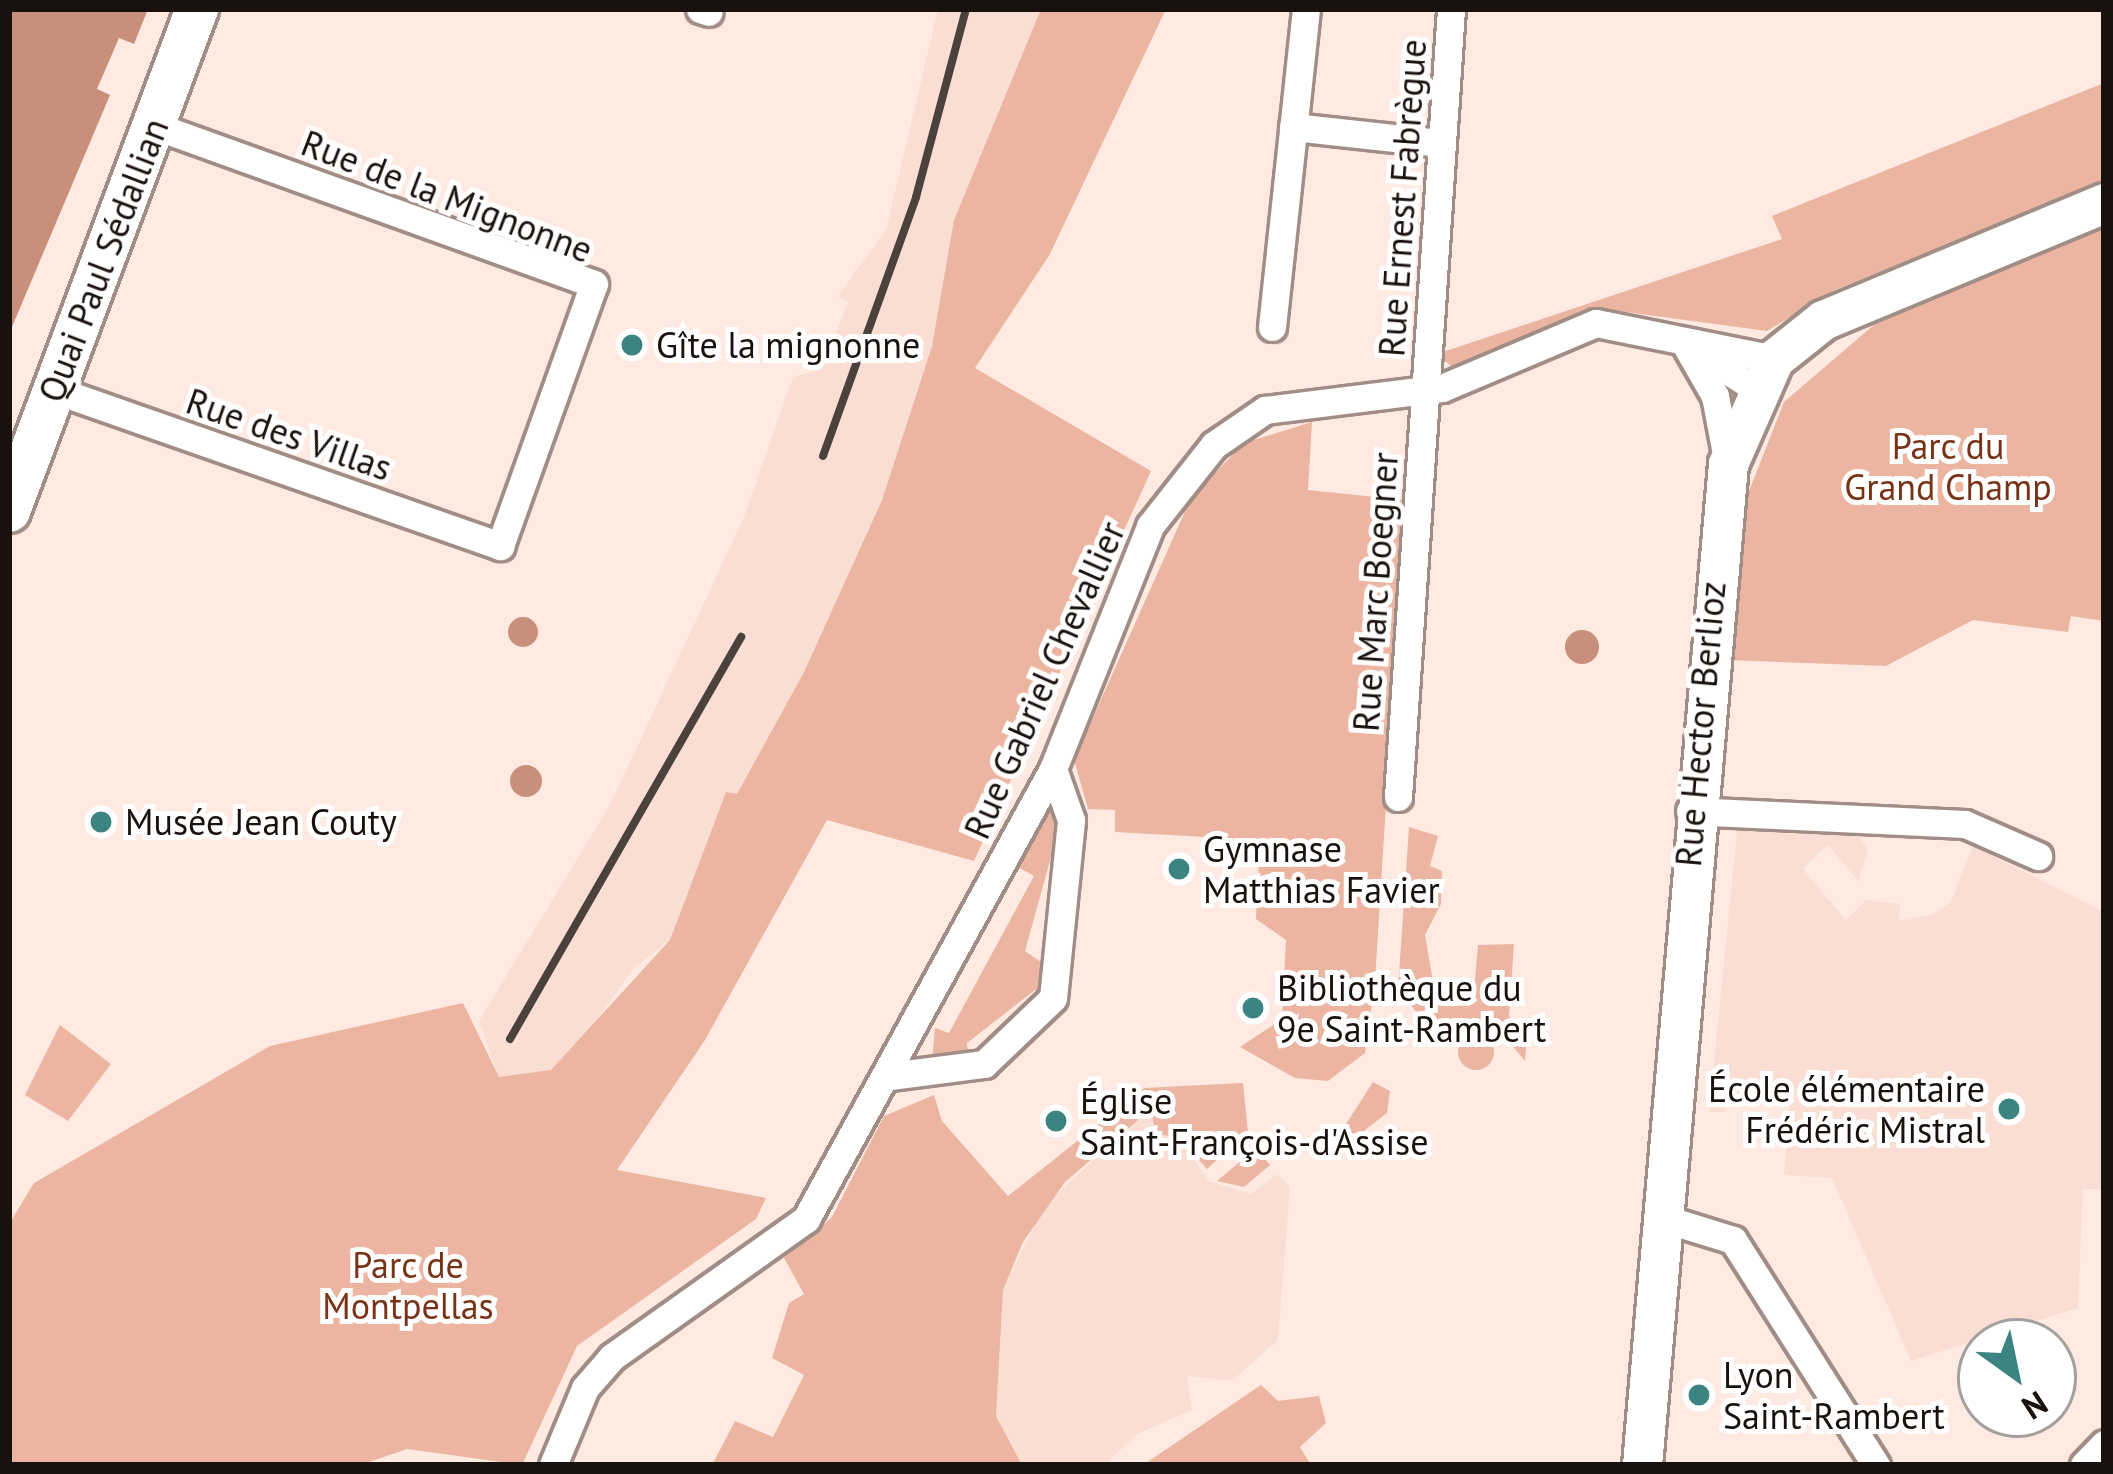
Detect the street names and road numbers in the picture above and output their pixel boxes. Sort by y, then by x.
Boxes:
street label: Rue Ernest Fabrègue [1369,38,1435,358]
street label: Quai Paul Sédallian [29,112,177,408]
street label: Rue de la Mignonne [296,121,598,271]
street label: Rue des Villas [180,379,398,489]
street label: Rue Marc Boegner [1344,451,1406,733]
street label: Rue Gabriel Chevallier [955,515,1133,845]
street label: Rue Hector Berlioz [1666,580,1734,868]

